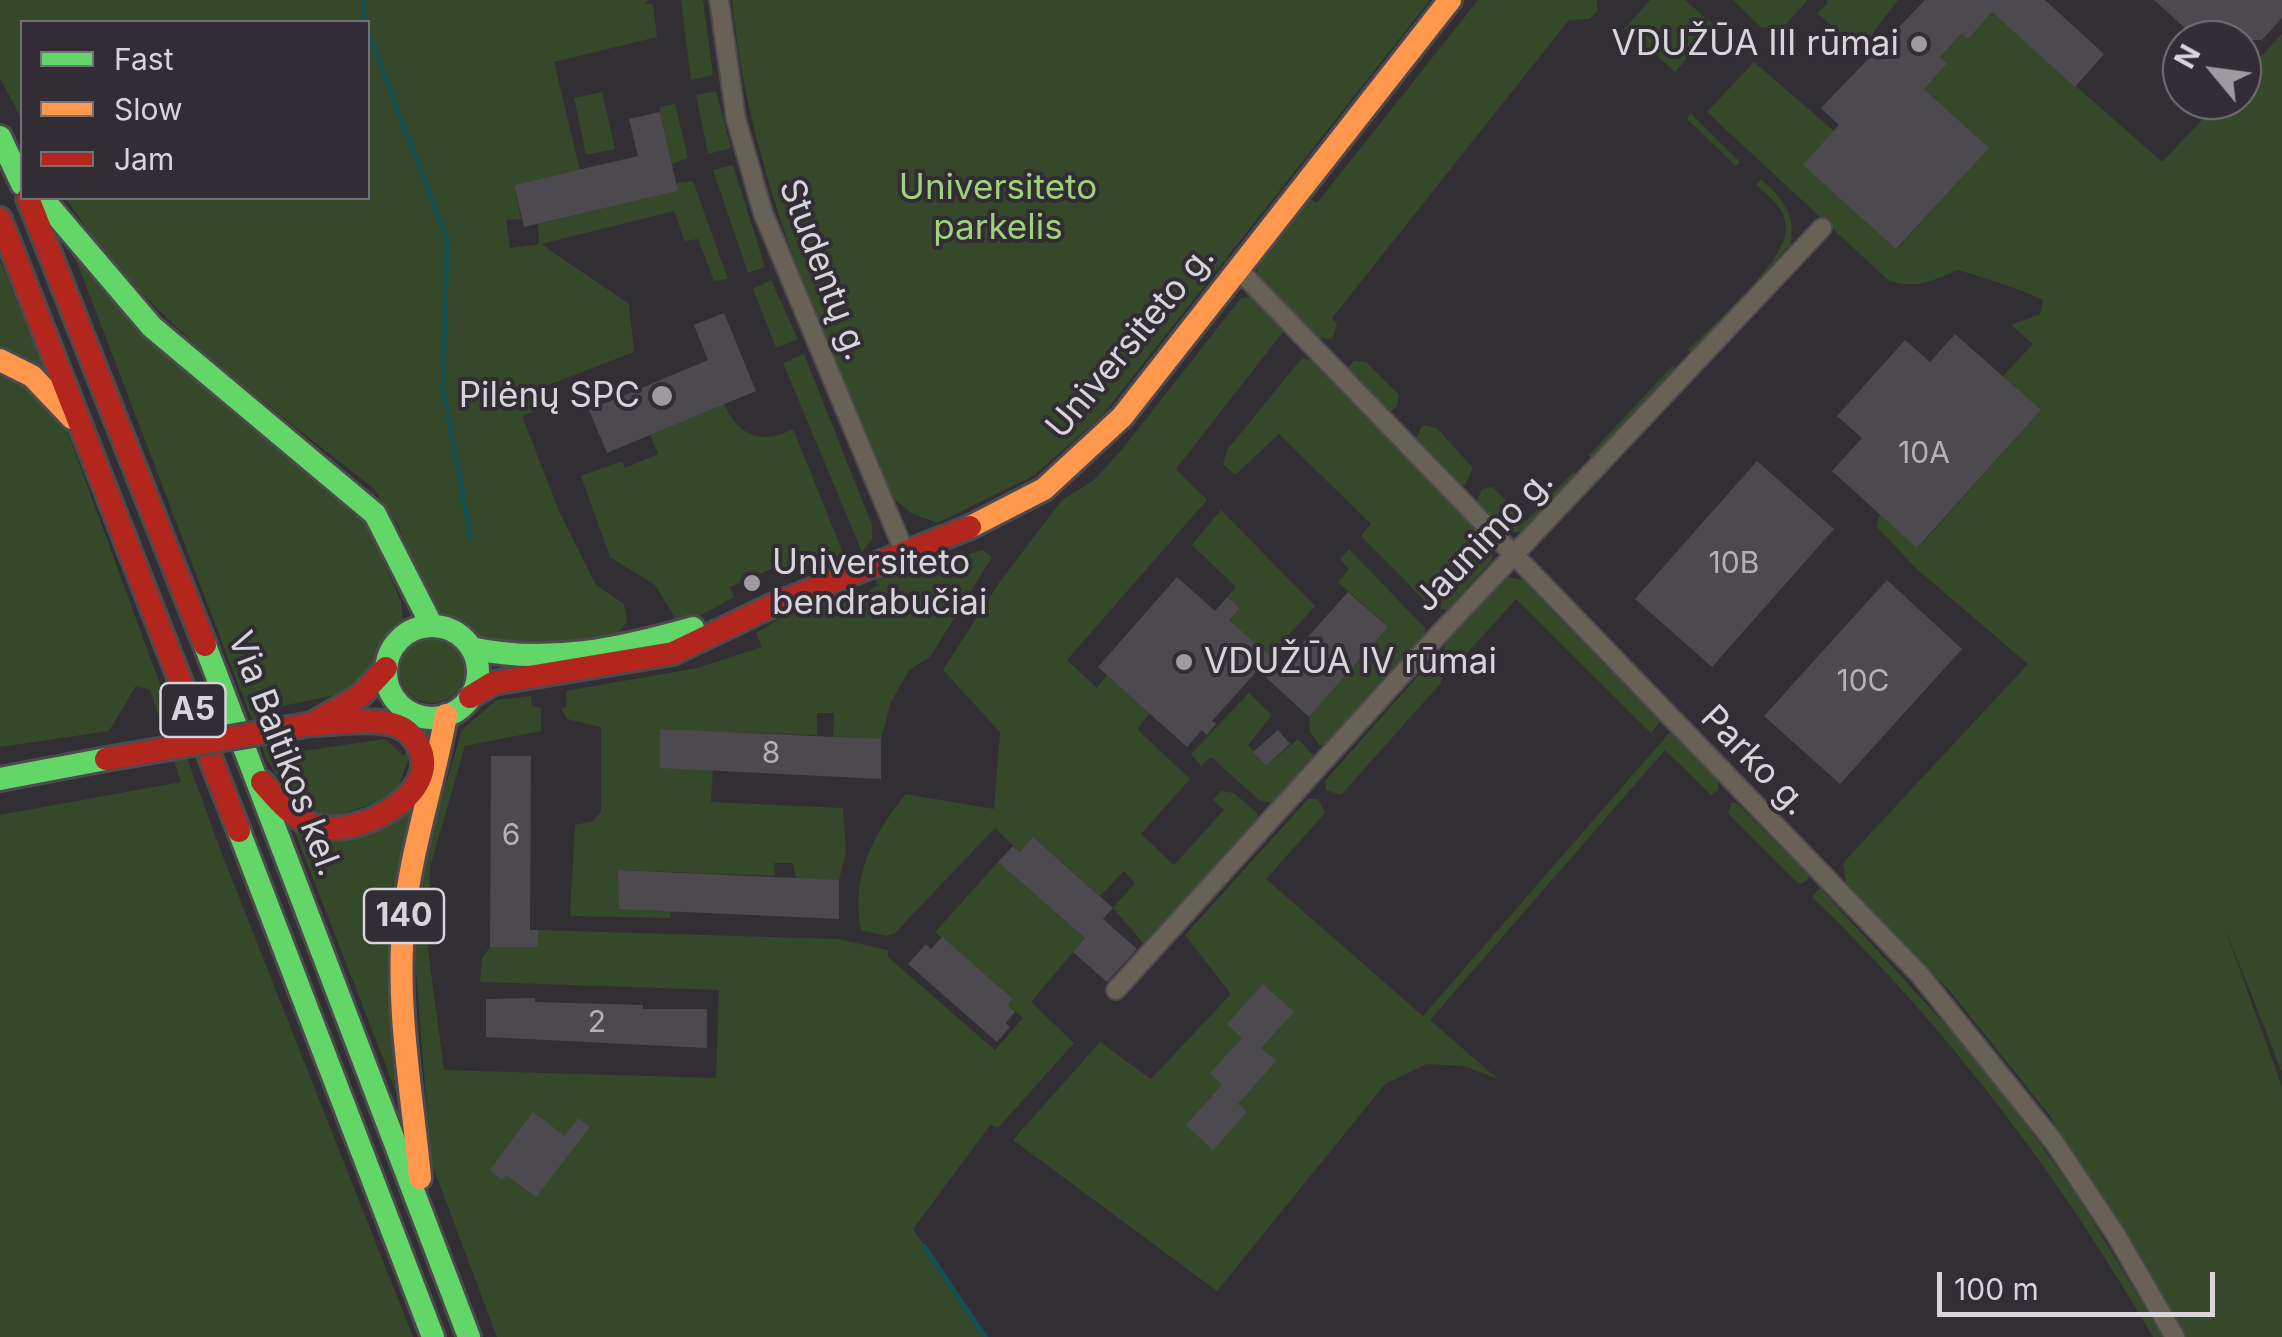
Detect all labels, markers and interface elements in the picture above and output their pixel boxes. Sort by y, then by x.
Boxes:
legend [20,20,370,200]
north arrow [2162,20,2262,120]
place label: VDUŽŪA III rūmai [1611,23,1899,65]
marker: VDUŽŪA III rūmai [1908,33,1930,55]
text: N [2167,39,2208,74]
text: Fast [114,41,173,77]
text: Slow [114,91,183,127]
text: Jam [114,141,174,177]
park label: Universiteto parkelis [899,167,1097,249]
street label: Studentų g. [769,173,877,367]
street label: Universiteto g. [1038,237,1224,447]
place label: Pilėnų SPC [459,375,640,417]
marker: Pilėnų SPC [649,383,675,409]
house number: 10A [1898,436,1950,472]
street label: Jaunimo g. [1405,461,1563,621]
place label: Universiteto bendrabučiai [772,542,988,624]
house number: 10B [1709,546,1759,582]
marker: Universiteto bendrabučiai [741,572,763,594]
street label: Via Baltikos kel. [218,626,350,882]
place label: VDUŽŪA IV rūmai [1204,641,1497,683]
marker: VDUŽŪA IV rūmai [1173,651,1195,673]
house number: 10C [1836,664,1890,700]
road number: A5 [160,683,226,737]
street label: Parko g. [1691,697,1817,825]
house number: 8 [762,736,780,772]
house number: 6 [502,818,520,854]
road number: 140 [364,889,444,943]
house number: 2 [588,1005,606,1041]
scale bar [1942,1252,2220,1314]
text: 100 m [1954,1271,2039,1307]

